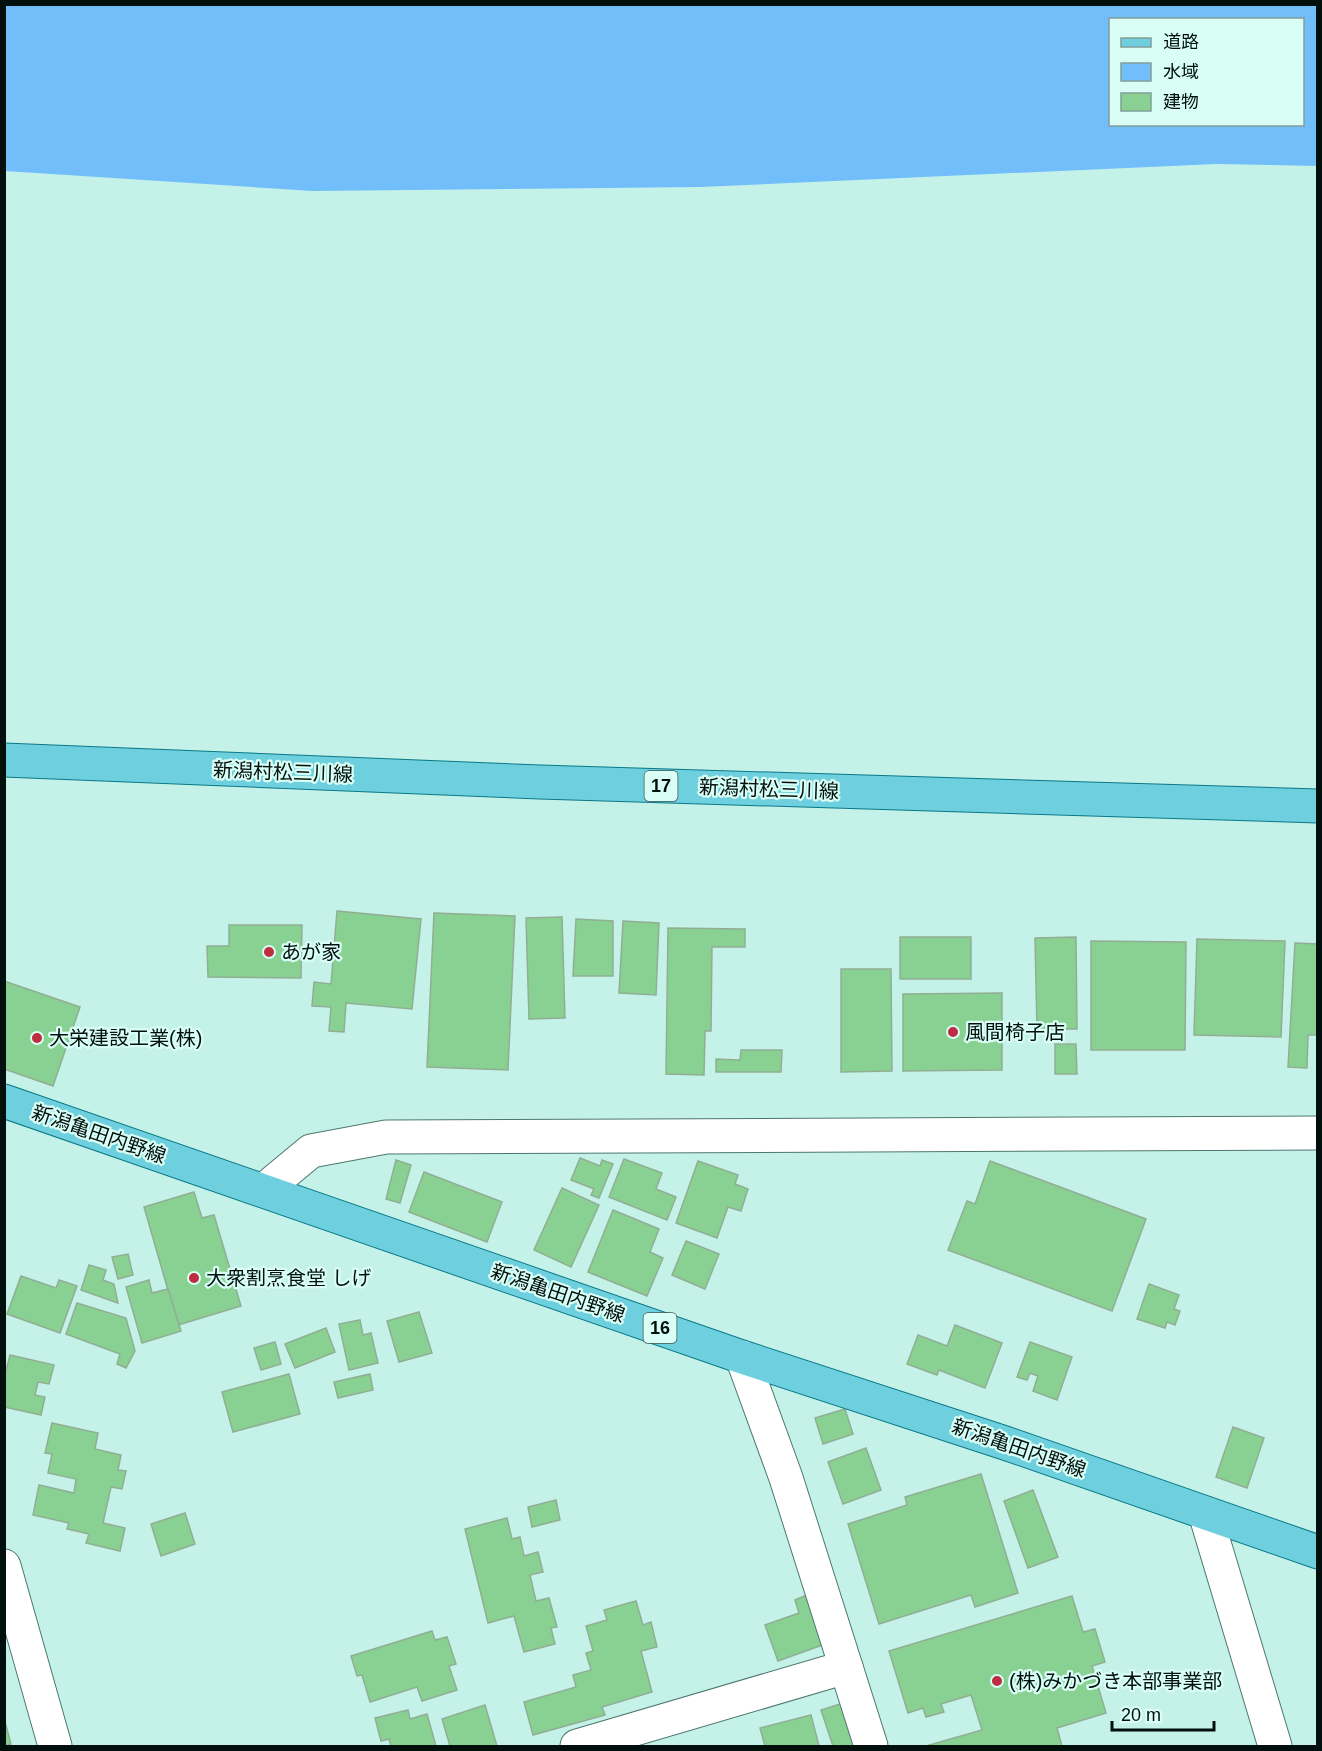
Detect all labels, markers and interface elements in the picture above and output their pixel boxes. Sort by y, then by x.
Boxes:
legend [1109,18,1304,126]
text: 道路 [1163,32,1199,52]
text: 水域 [1163,62,1199,82]
text: 建物 [1163,92,1199,112]
street label: 新潟村松三川線 [213,759,353,785]
road number: 17 [644,771,678,801]
street label: 新潟村松三川線 [699,776,839,802]
place label: あが家 [281,941,341,963]
marker: あが家 [262,945,276,959]
place label: 風間椅子店 [965,1021,1065,1043]
marker: 風間椅子店 [946,1025,960,1039]
place label: 大栄建設工業(株) [49,1027,202,1049]
marker: 大栄建設工業(株) [30,1031,44,1045]
street label: 新潟亀田内野線 [29,1101,169,1167]
street label: 新潟亀田内野線 [488,1260,628,1326]
place label: 大衆割烹食堂 しげ [206,1267,372,1289]
marker: 大衆割烹食堂 しげ [187,1271,201,1285]
road number: 16 [644,1313,676,1343]
street label: 新潟亀田内野線 [949,1415,1089,1481]
place label: (株)みかづき本部事業部 [1009,1670,1222,1692]
marker: (株)みかづき本部事業部 [990,1674,1004,1688]
scale bar [1112,1694,1214,1732]
text: 20 m [1121,1705,1161,1725]

